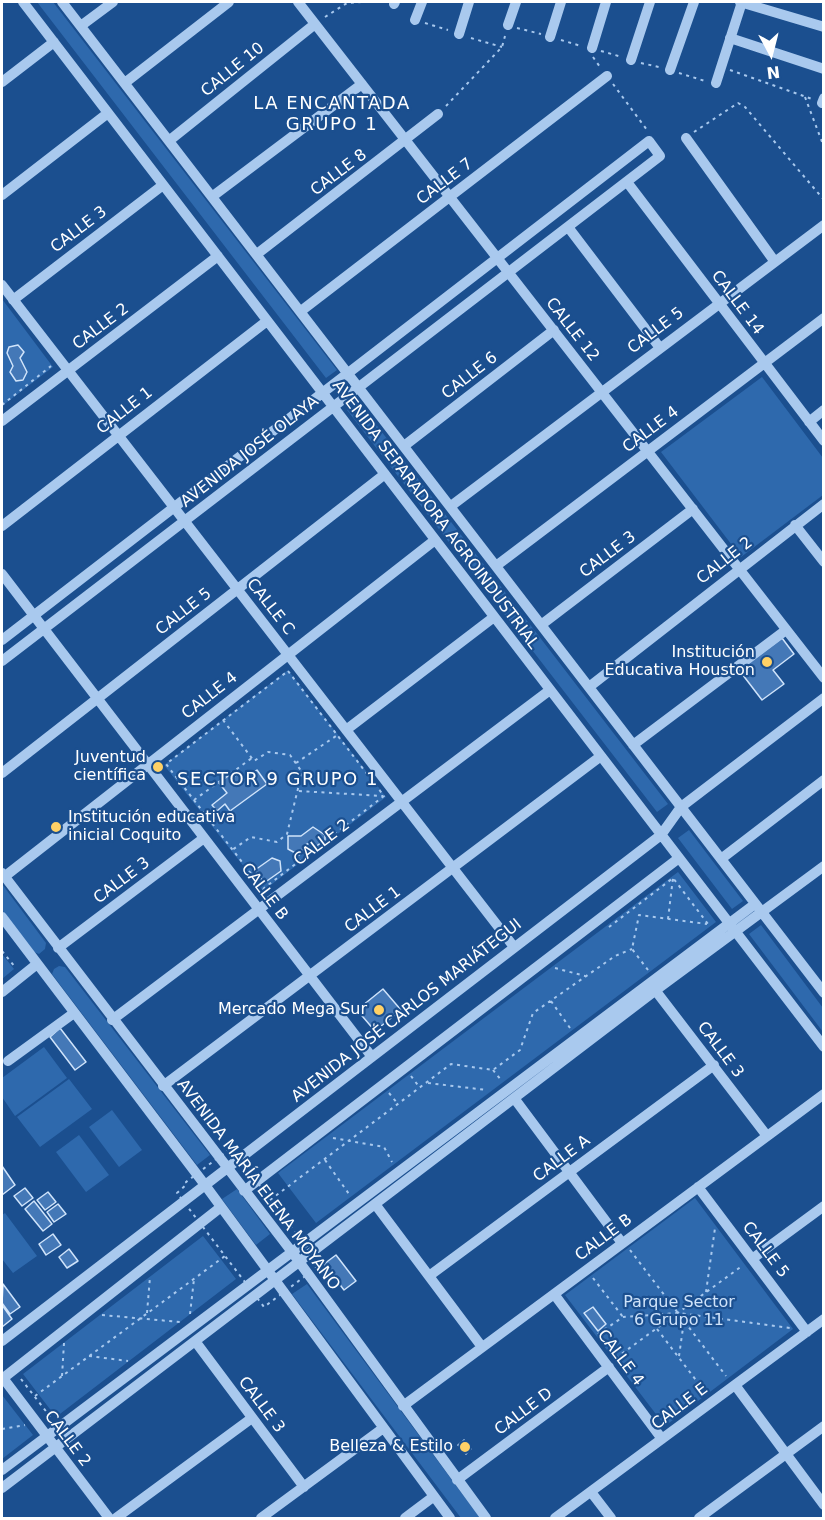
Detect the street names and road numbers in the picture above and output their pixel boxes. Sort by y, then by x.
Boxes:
street label: CALLE 10 [198,39,268,101]
street label: CALLE 8 [307,146,371,200]
street label: CALLE 7 [413,155,477,209]
street label: CALLE 3 [47,203,111,257]
street label: CALLE 14 [707,267,767,339]
street label: CALLE 12 [541,294,603,366]
street label: CALLE 2 [69,300,133,354]
street label: CALLE 5 [624,304,688,358]
street label: CALLE 6 [438,348,502,404]
street label: AVENIDA SEPARADORA AGROINDUSTRIAL [328,377,542,653]
street label: CALLE 1 [93,383,157,439]
street label: AVENIDA JOSÉ OLAYA [177,392,323,512]
street label: CALLE 4 [619,403,683,457]
street label: CALLE 3 [576,528,640,582]
street label: CALLE 2 [693,533,757,589]
street label: CALLE C [242,575,298,639]
street label: CALLE 5 [152,584,216,640]
street label: CALLE 4 [178,668,242,724]
street label: CALLE 2 [290,816,354,870]
street label: CALLE 3 [90,854,154,908]
street label: CALLE B [236,860,292,924]
street label: CALLE 1 [341,883,405,937]
street label: AVENIDA JOSÉ CARLOS MARIÁTEGUI [288,915,526,1107]
street label: CALLE 3 [693,1018,747,1082]
street label: AVENIDA MARÍA ELENA MOYANO [172,1076,344,1294]
street label: CALLE A [530,1131,594,1187]
street label: CALLE B [572,1210,636,1266]
street label: CALLE 5 [738,1218,792,1282]
street label: CALLE 4 [593,1326,647,1390]
street label: CALLE 3 [234,1373,288,1437]
street label: CALLE E [648,1380,712,1434]
street label: CALLE D [491,1384,557,1440]
street label: CALLE 2 [40,1407,94,1471]

